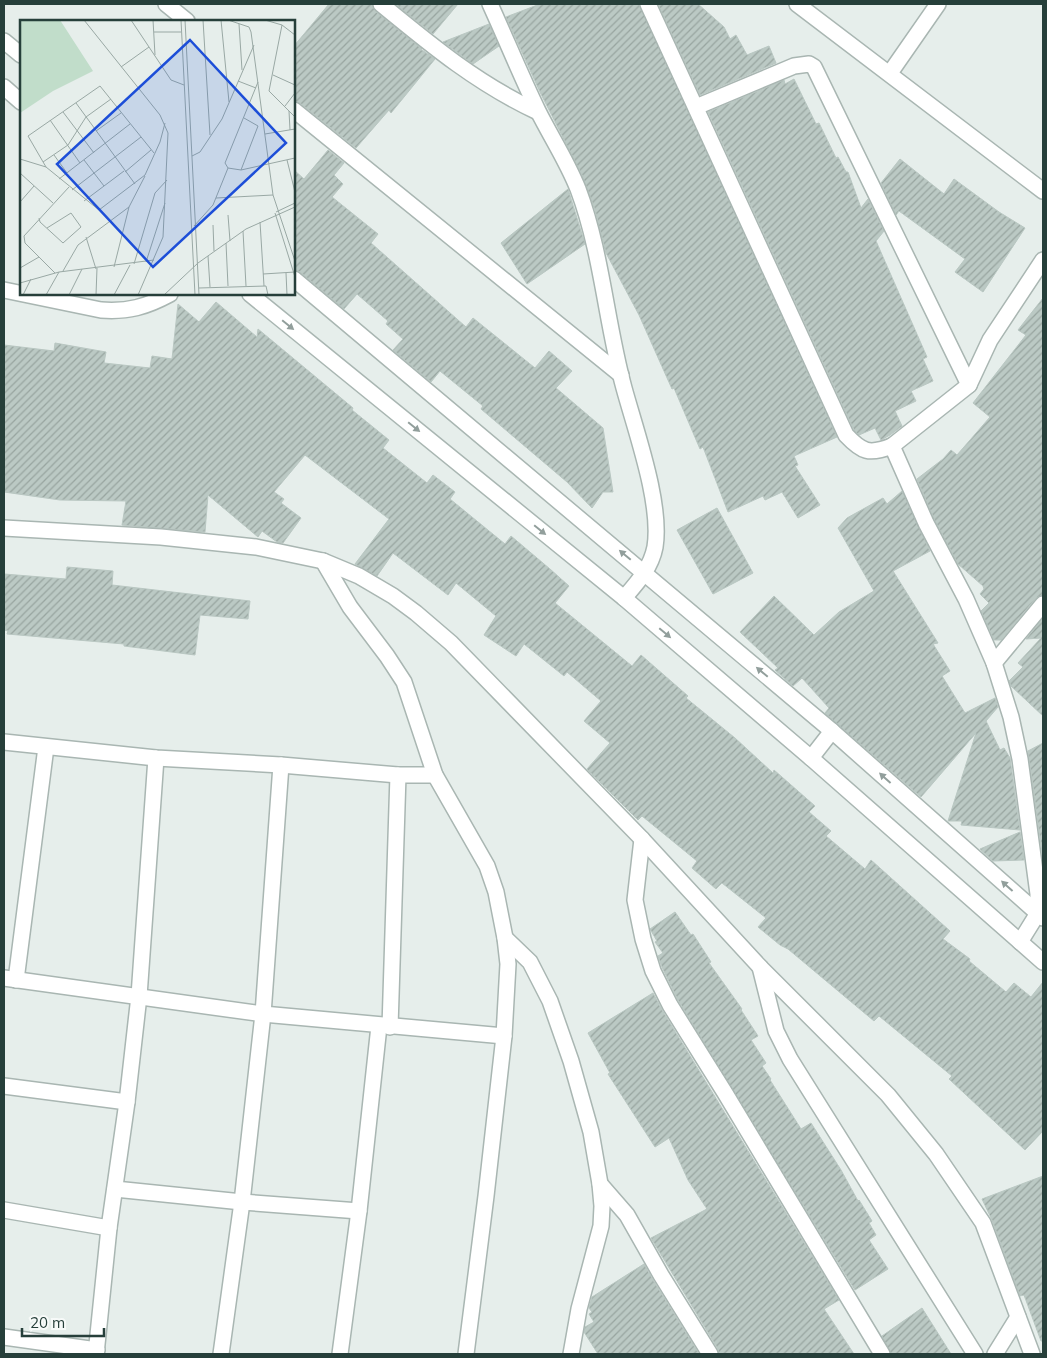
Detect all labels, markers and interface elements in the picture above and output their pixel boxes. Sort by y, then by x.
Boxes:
inset map [20,20,295,295]
one-way arrow [281,319,294,330]
one-way arrow [407,422,420,433]
one-way arrow [533,524,546,535]
one-way arrow [619,550,632,561]
one-way arrow [658,628,671,639]
one-way arrow [756,666,769,677]
one-way arrow [880,772,892,784]
one-way arrow [1001,880,1013,892]
scale bar [22,1306,105,1338]
text: 20 m [30,1313,65,1332]

